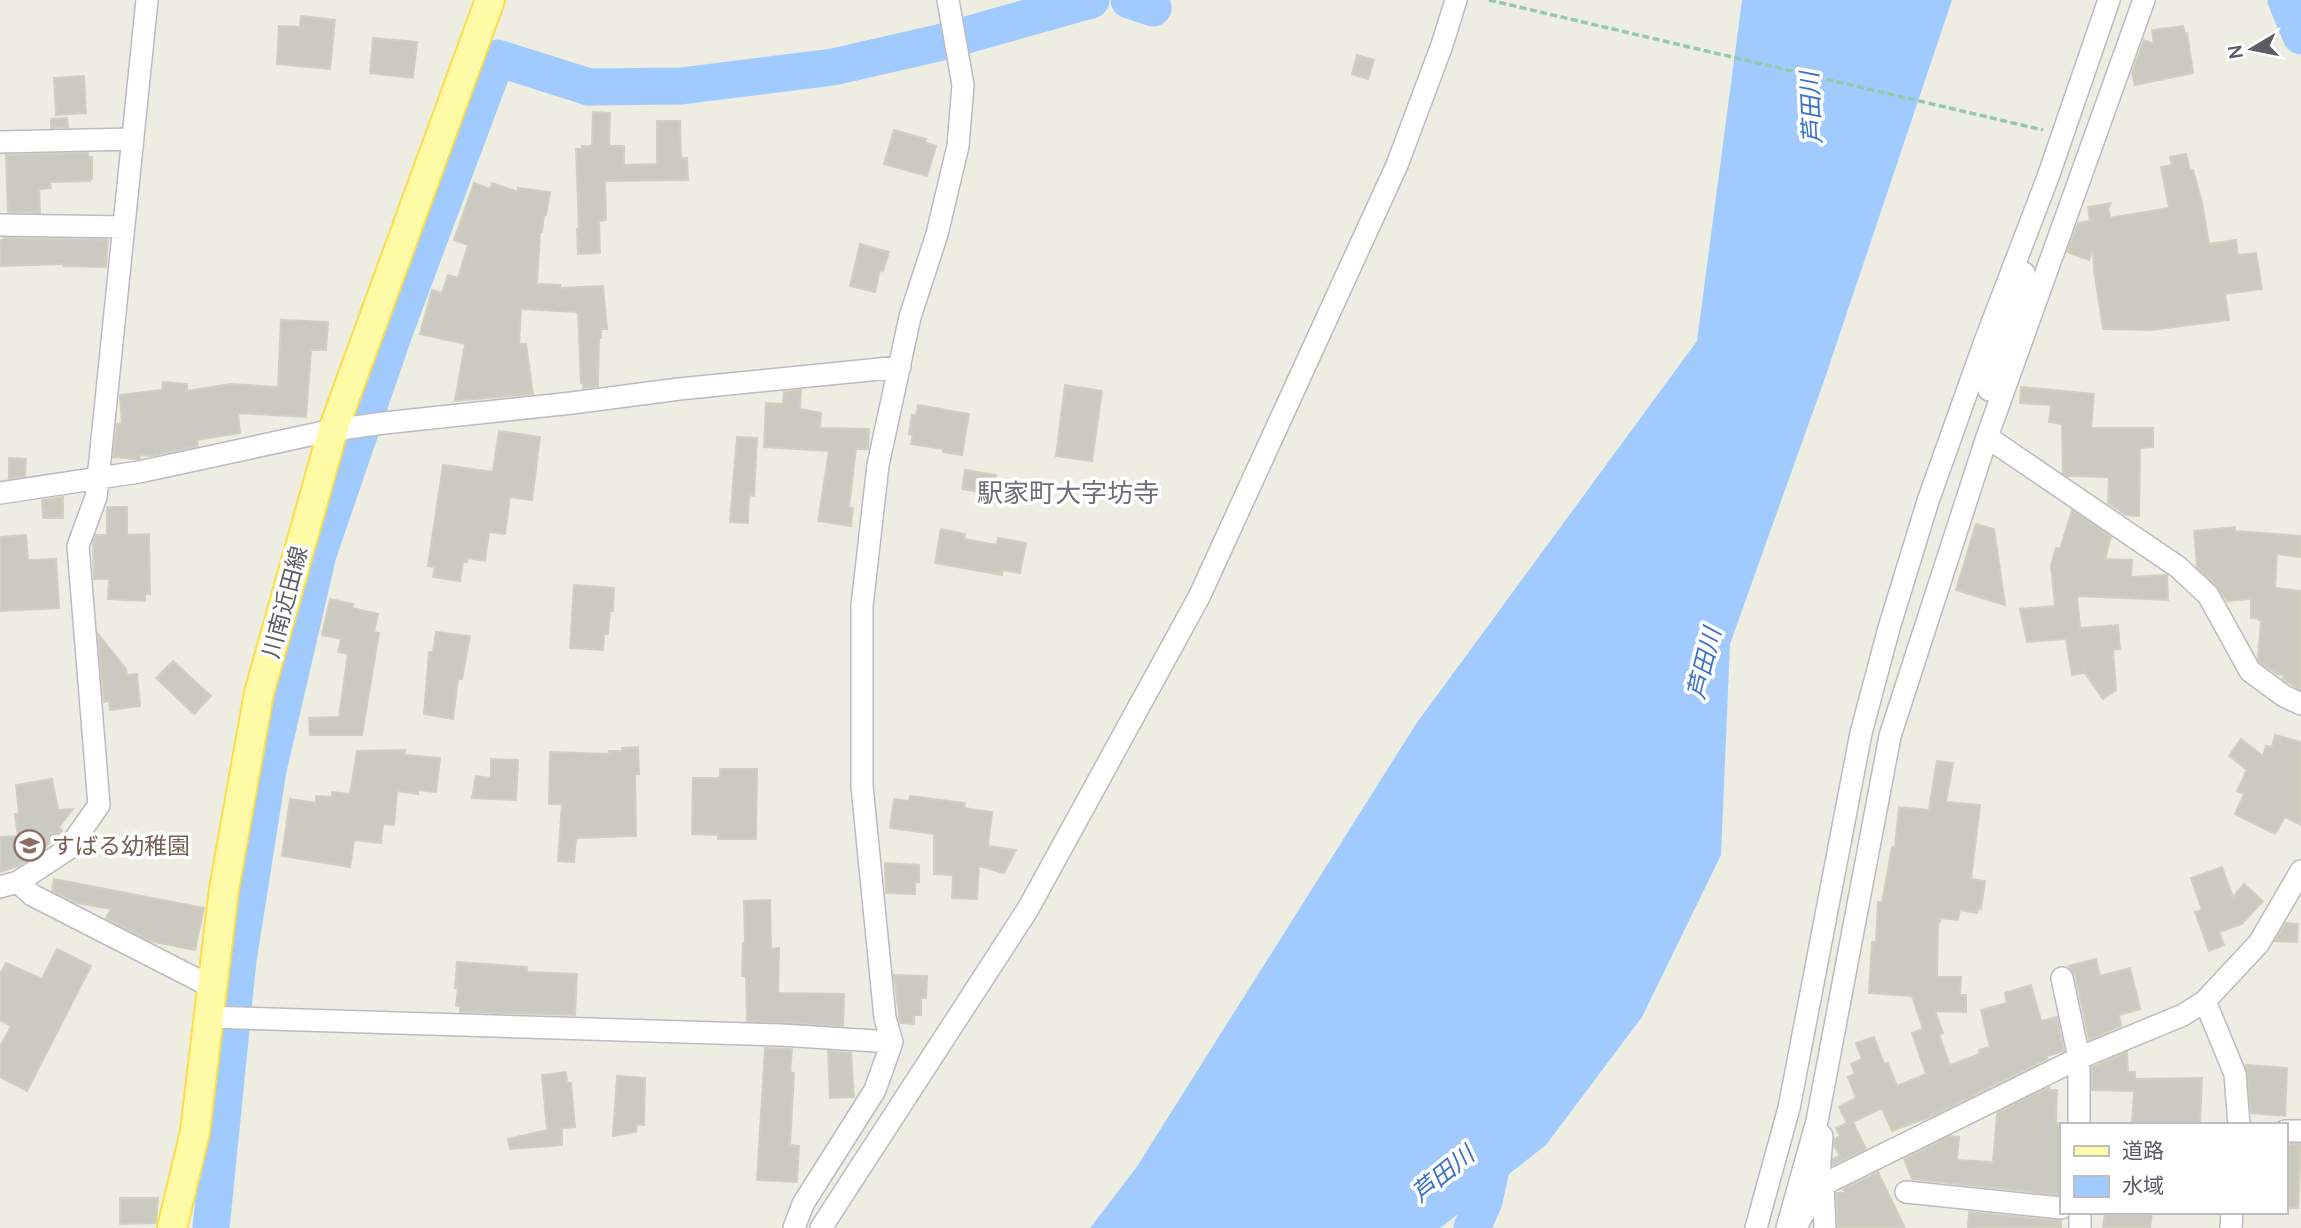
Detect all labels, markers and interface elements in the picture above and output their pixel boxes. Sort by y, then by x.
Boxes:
north arrow [2217,14,2287,84]
text: N [2221,43,2249,61]
water label: 芦田川 [1791,68,1828,145]
district label: 駅家町大字坊寺 [977,474,1159,510]
street label: 川南近田線 [254,542,314,662]
water label: 芦田川 [1678,621,1728,702]
school or university icon: すばる幼稚園 [12,828,46,862]
place label: すばる幼稚園 [52,829,190,861]
legend [2060,1123,2287,1214]
water label: 芦田川 [1404,1136,1483,1208]
text: 道路 [2122,1136,2164,1164]
text: 水域 [2122,1171,2164,1199]

